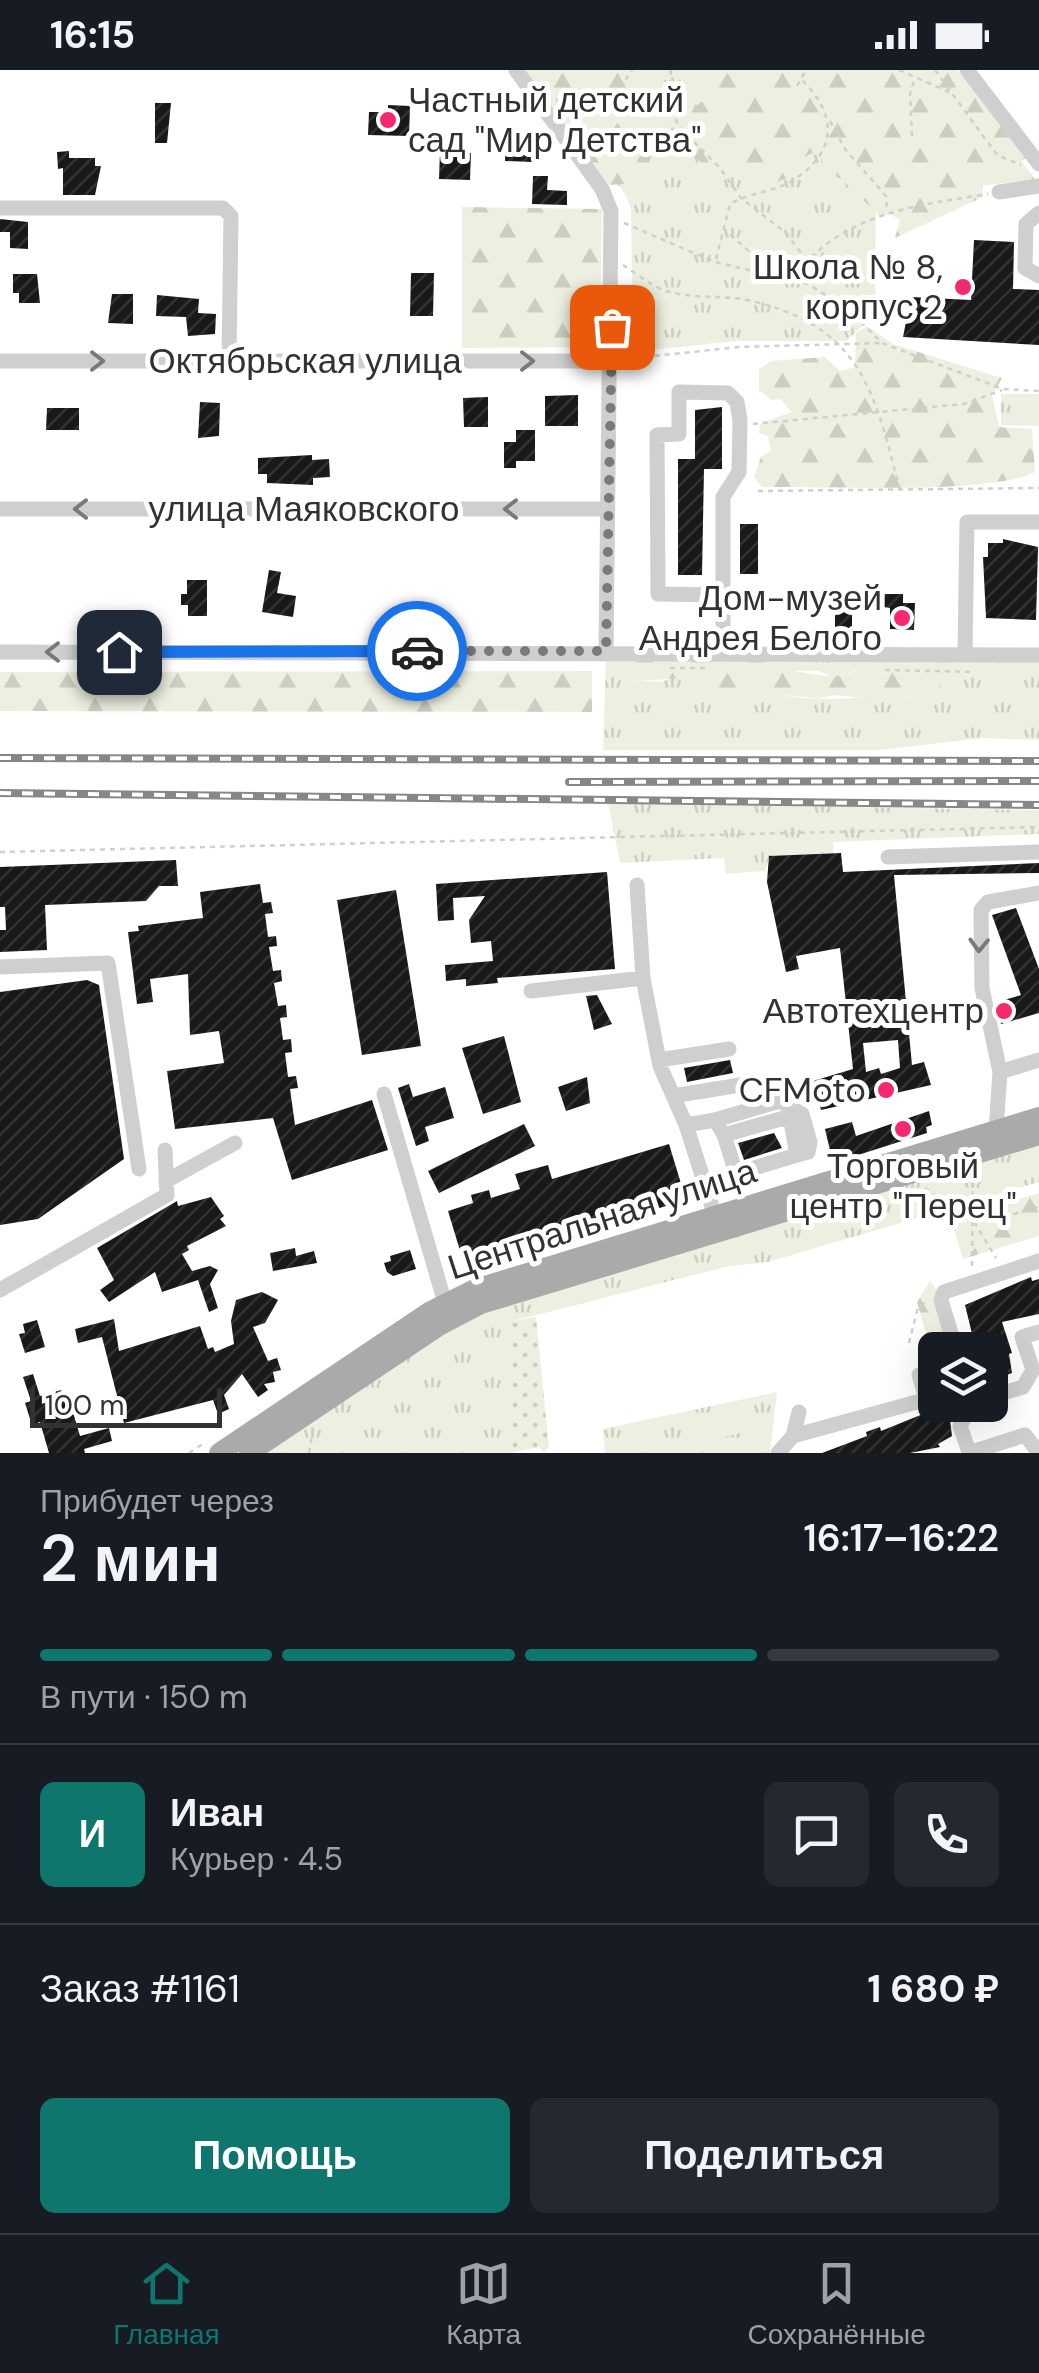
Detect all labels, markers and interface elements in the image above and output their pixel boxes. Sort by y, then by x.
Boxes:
text: 16:15 [50,10,135,60]
place label: Частный детский сад "Мир Детства" [408,77,701,163]
marker: Частный детский сад "Мир Детства" [377,109,399,131]
place label: Школа № 8, корпус 2 [753,244,943,330]
marker: Школа № 8, корпус 2 [952,276,974,298]
pin [570,285,655,370]
icon: bag [585,300,640,355]
street label: Октябрьская улица [148,338,462,384]
one-way arrow [90,350,106,372]
one-way arrow [520,350,536,372]
street label: улица Маяковского [149,486,460,532]
one-way arrow [72,498,88,520]
one-way arrow [502,498,518,520]
place label: Дом-музей Андрея Белого [639,575,882,661]
courier [367,601,467,701]
marker: Дом-музей Андрея Белого [891,607,913,629]
pin [77,610,162,695]
icon: car [390,624,445,679]
icon: home [92,625,147,680]
one-way arrow [45,641,60,663]
one-way arrow [969,938,990,953]
place label: Автотехцентр [763,988,984,1034]
marker: Автотехцентр [993,1000,1015,1022]
place label: CFMoto [739,1067,866,1113]
marker: CFMoto [875,1079,897,1101]
marker: Торговый центр "Перец" [892,1118,914,1140]
place label: Торговый центр "Перец" [789,1143,1017,1229]
street label: Центральная улица [442,1147,763,1291]
map controls [918,1332,1008,1422]
button: layers [918,1332,1008,1422]
scale bar [30,1383,222,1428]
text: 100 m [45,1387,124,1424]
text: Прибудет через [40,1480,274,1522]
text: 16:17–16:22 [803,1513,999,1563]
text: 2 мин [40,1517,221,1601]
text: В пути · 150 m [40,1676,248,1718]
button: chat [764,1782,869,1887]
button: phone [894,1782,999,1887]
text: Иван [170,1788,264,1838]
text: И [79,1809,106,1859]
text: Курьер · 4.5 [170,1838,343,1880]
text: Заказ #1161 [40,1964,240,2014]
text: 1 680 ₽ [868,1964,999,2014]
button: Помощь [40,2098,510,2213]
button: Поделиться [530,2098,999,2213]
tab: Главная [113,2256,220,2353]
tab: Карта [446,2256,521,2353]
tab: Сохранённые [748,2256,926,2353]

